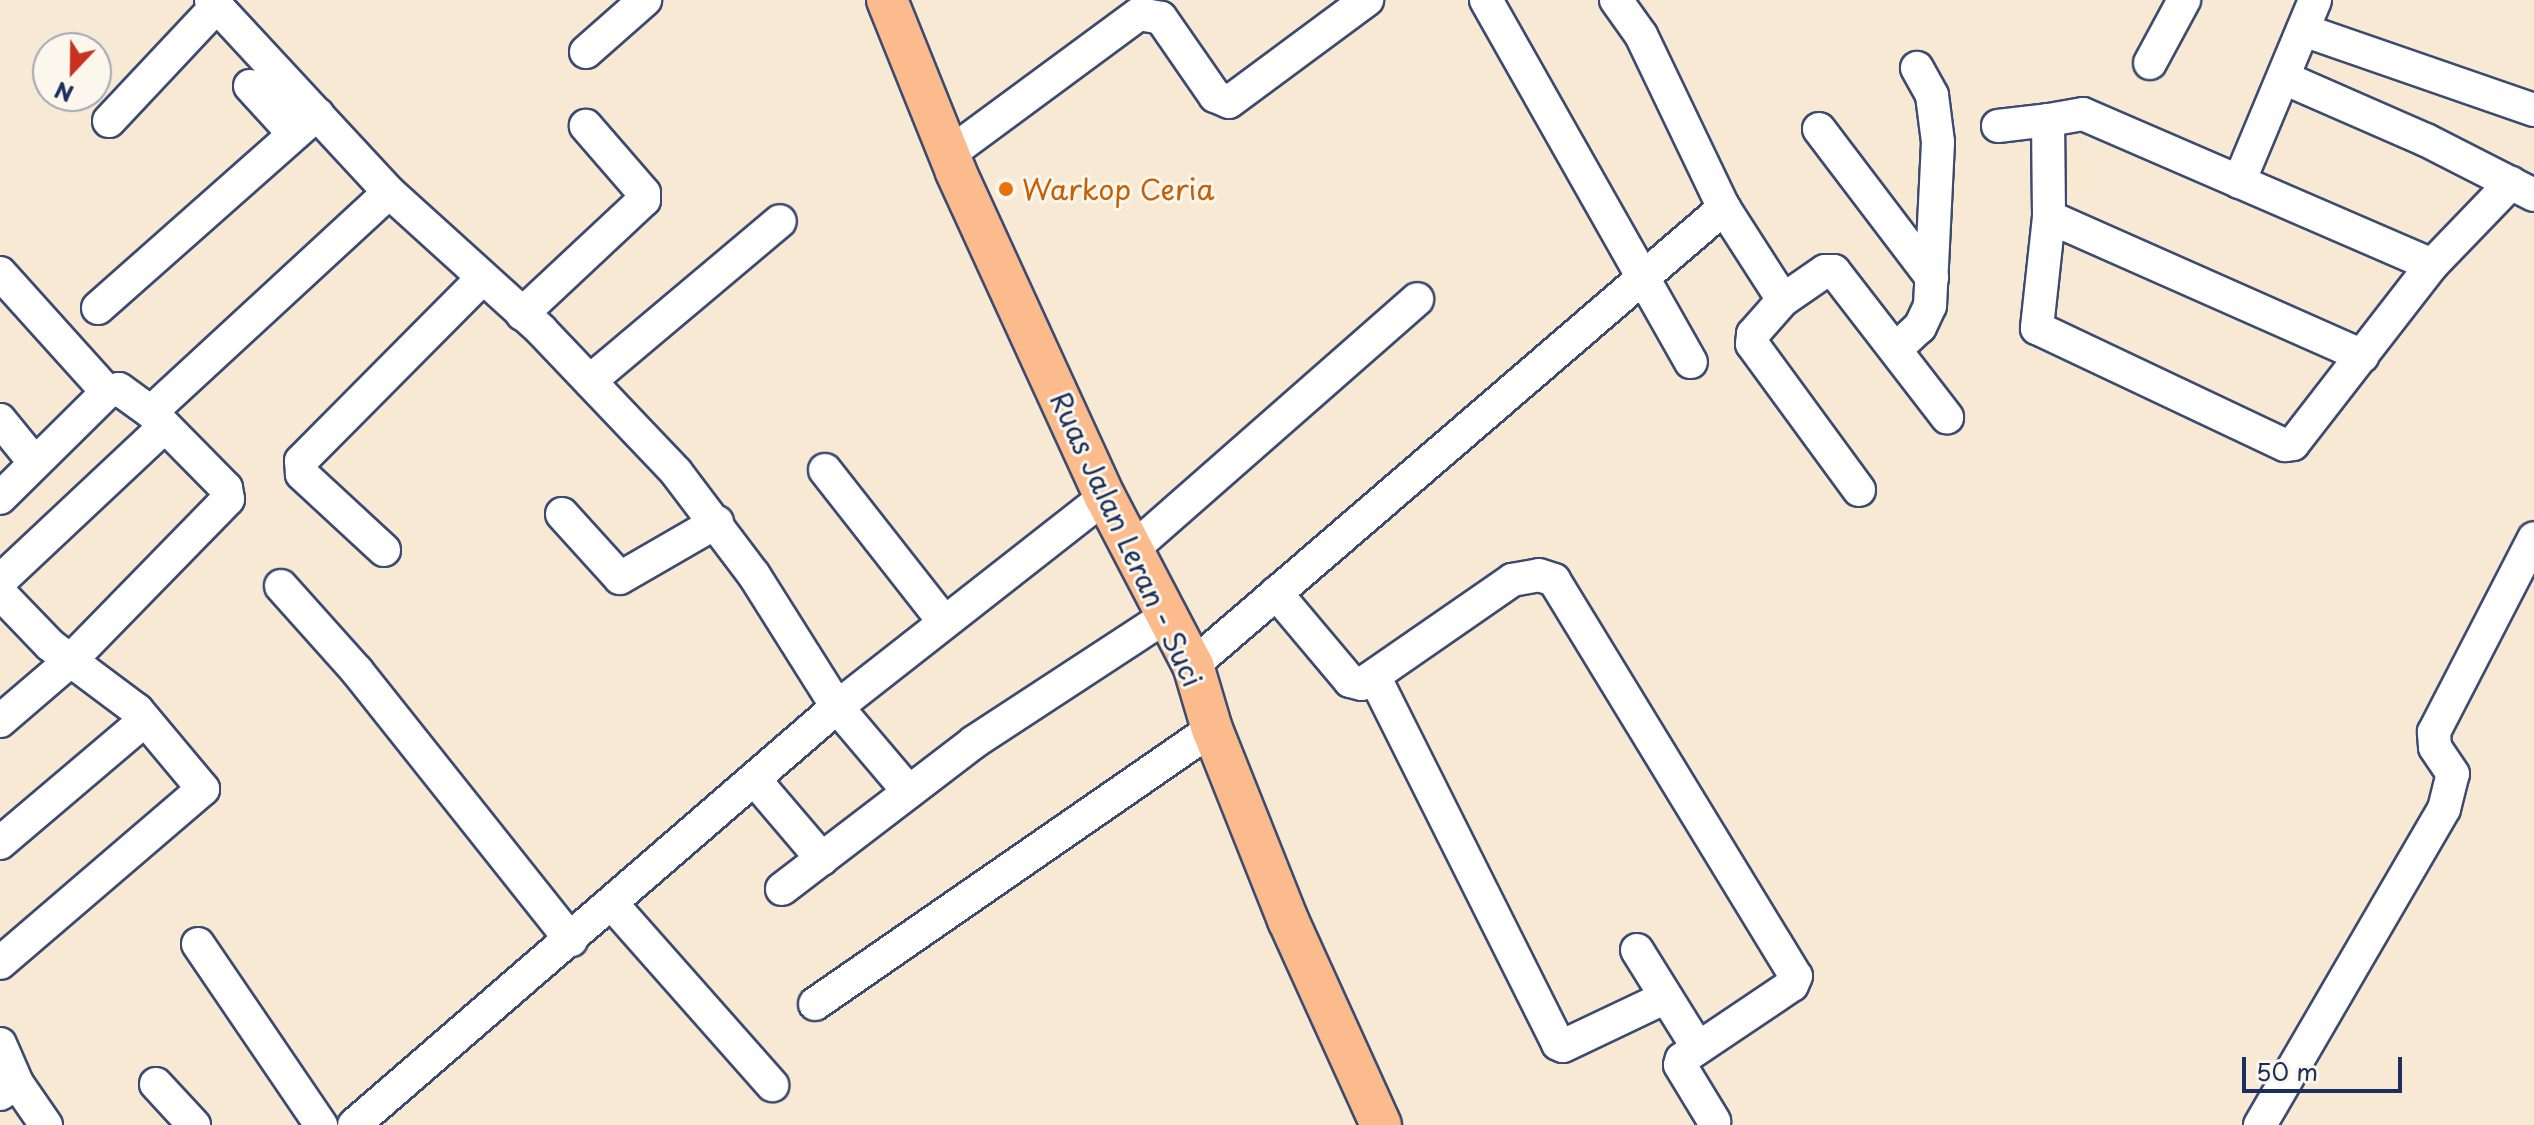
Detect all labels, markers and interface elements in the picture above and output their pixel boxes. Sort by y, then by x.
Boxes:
north arrow [32,32,112,112]
text: N [49,74,78,111]
place label: Warkop Ceria [1022,172,1213,206]
marker: Warkop Ceria [997,180,1015,198]
street label: Ruas Jalan Leran - Suci [1044,386,1210,692]
scale bar [2246,1041,2406,1091]
text: 50 m [2256,1053,2318,1089]

